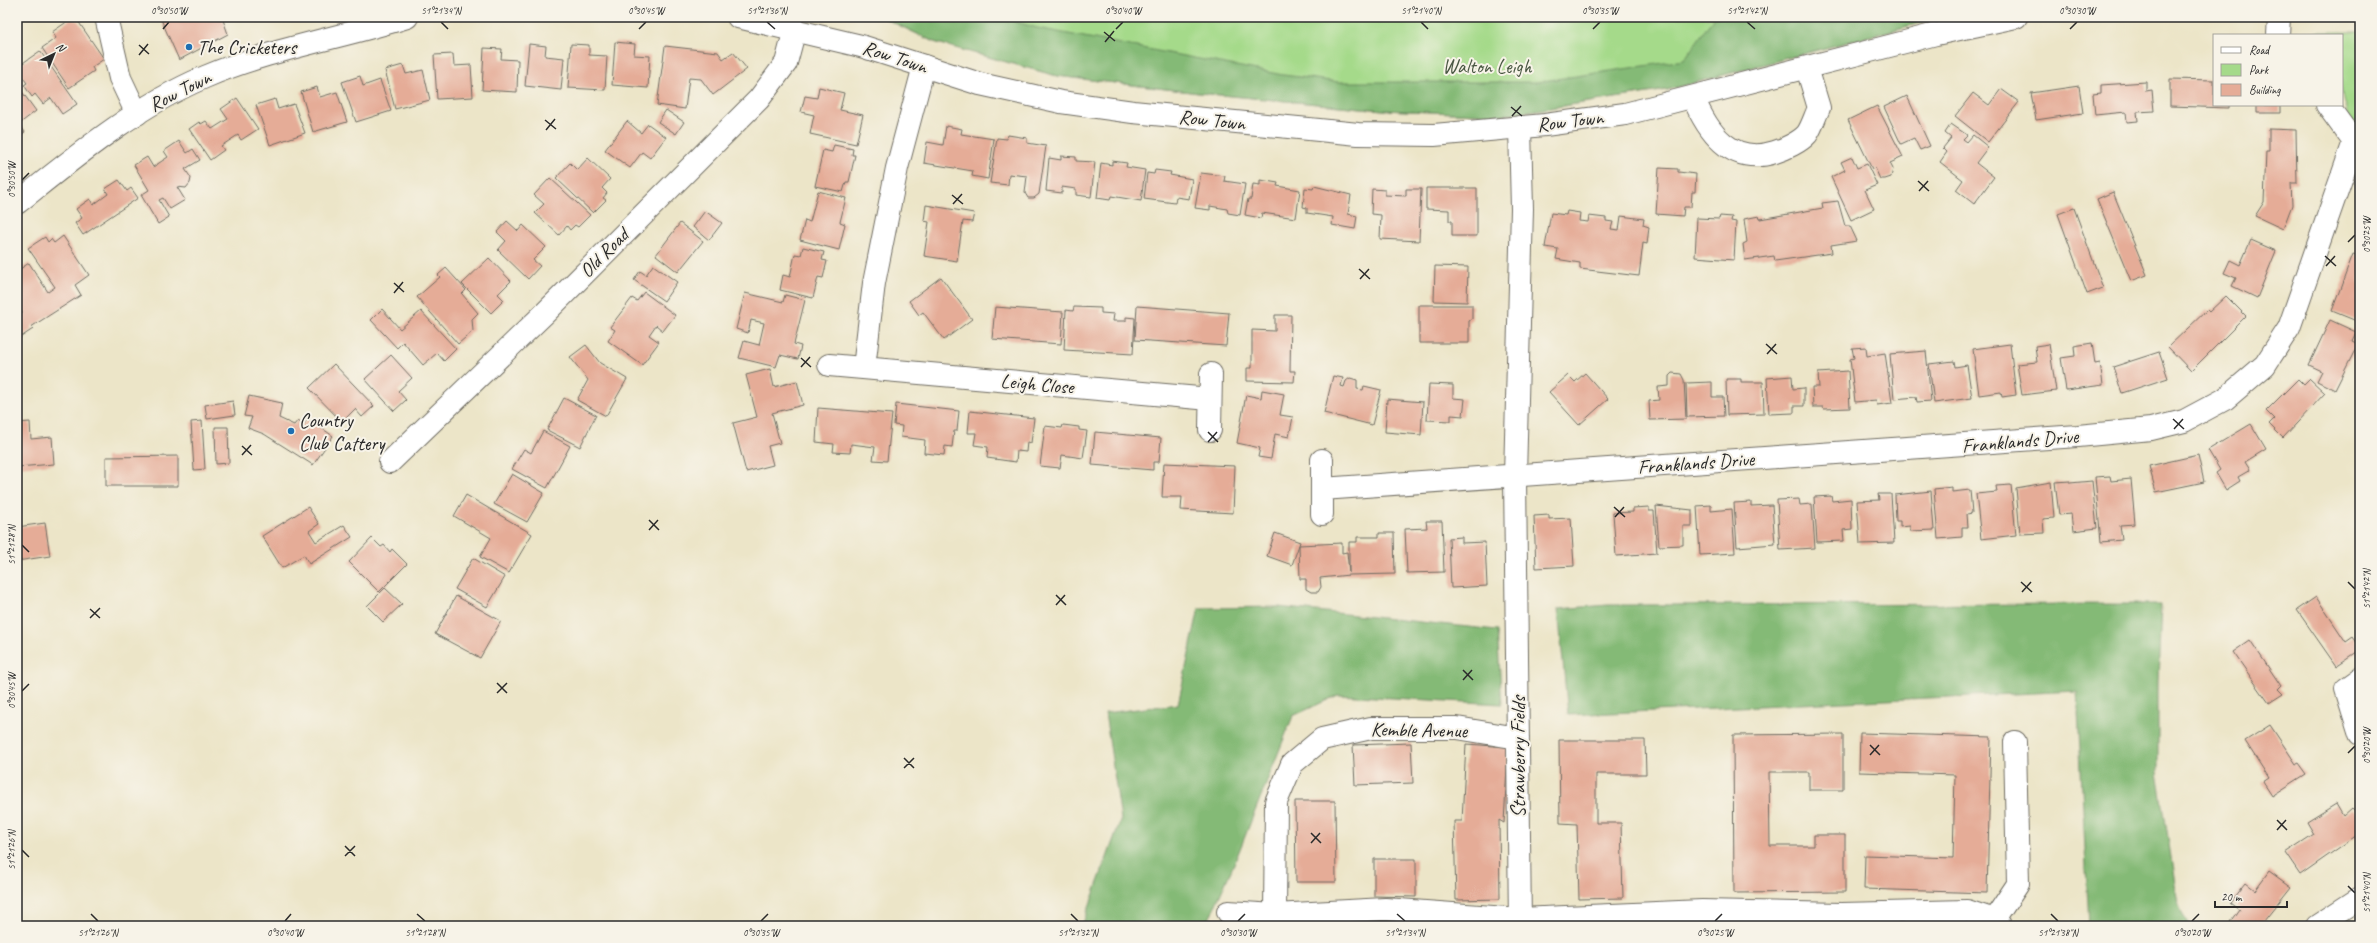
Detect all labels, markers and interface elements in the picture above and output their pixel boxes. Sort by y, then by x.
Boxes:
text: 0°30'50"W [151,4,189,17]
text: 51°21'34"N [421,4,463,17]
text: 0°30'45"W [628,4,666,17]
text: 51°21'36"N [747,4,789,17]
text: 0°30'40"W [1105,4,1143,17]
text: 51°21'40"N [1401,4,1443,17]
text: 0°30'35"W [1582,4,1620,17]
text: 51°21'42"N [1727,4,1769,17]
text: 0°30'30"W [2059,4,2097,17]
north arrow [34,34,74,74]
legend [2213,34,2343,106]
place label: The Cricketers [197,35,298,60]
street label: Row Town [859,35,931,79]
text: N [54,39,70,56]
marker: The Cricketers [184,42,194,52]
text: Road [2249,42,2271,58]
park label: Walton Leigh [1443,54,1532,79]
text: Park [2249,62,2270,78]
street label: Row Town [145,64,216,117]
text: Building [2249,82,2281,98]
street label: Row Town [1178,104,1247,136]
street label: Row Town [1535,104,1606,137]
text: 0°30'50"W [5,160,18,198]
text: 0°30'25"W [2360,215,2373,253]
street label: Old Road [574,221,636,283]
street label: Leigh Close [999,368,1076,400]
place label: Country Club Cattery [299,408,386,456]
street label: Franklands Drive [1961,423,2081,459]
marker: Country Club Cattery [286,426,296,436]
street label: Franklands Drive [1637,446,1757,480]
text: 51°21'28"N [5,523,18,565]
text: 51°21'42"N [2360,567,2373,609]
text: 0°30'45"W [5,671,18,709]
street label: Strawberry Fields [1506,694,1531,818]
street label: Kemble Avenue [1371,717,1469,743]
text: 0°30'20"W [2360,726,2373,764]
text: 51°21'26"N [5,828,18,870]
text: 51°21'40"N [2360,871,2373,913]
scale bar [2215,883,2287,909]
text: 20 m [2221,889,2243,905]
text: 51°21'26"N [78,926,120,939]
text: 0°30'40"W [267,926,305,939]
text: 51°21'28"N [405,926,447,939]
text: 0°30'35"W [743,926,781,939]
text: 51°21'32"N [1058,926,1100,939]
text: 0°30'30"W [1220,926,1258,939]
text: 51°21'34"N [1385,926,1427,939]
text: 0°30'25"W [1697,926,1735,939]
text: 51°21'38"N [2038,926,2080,939]
text: 0°30'20"W [2174,926,2212,939]

